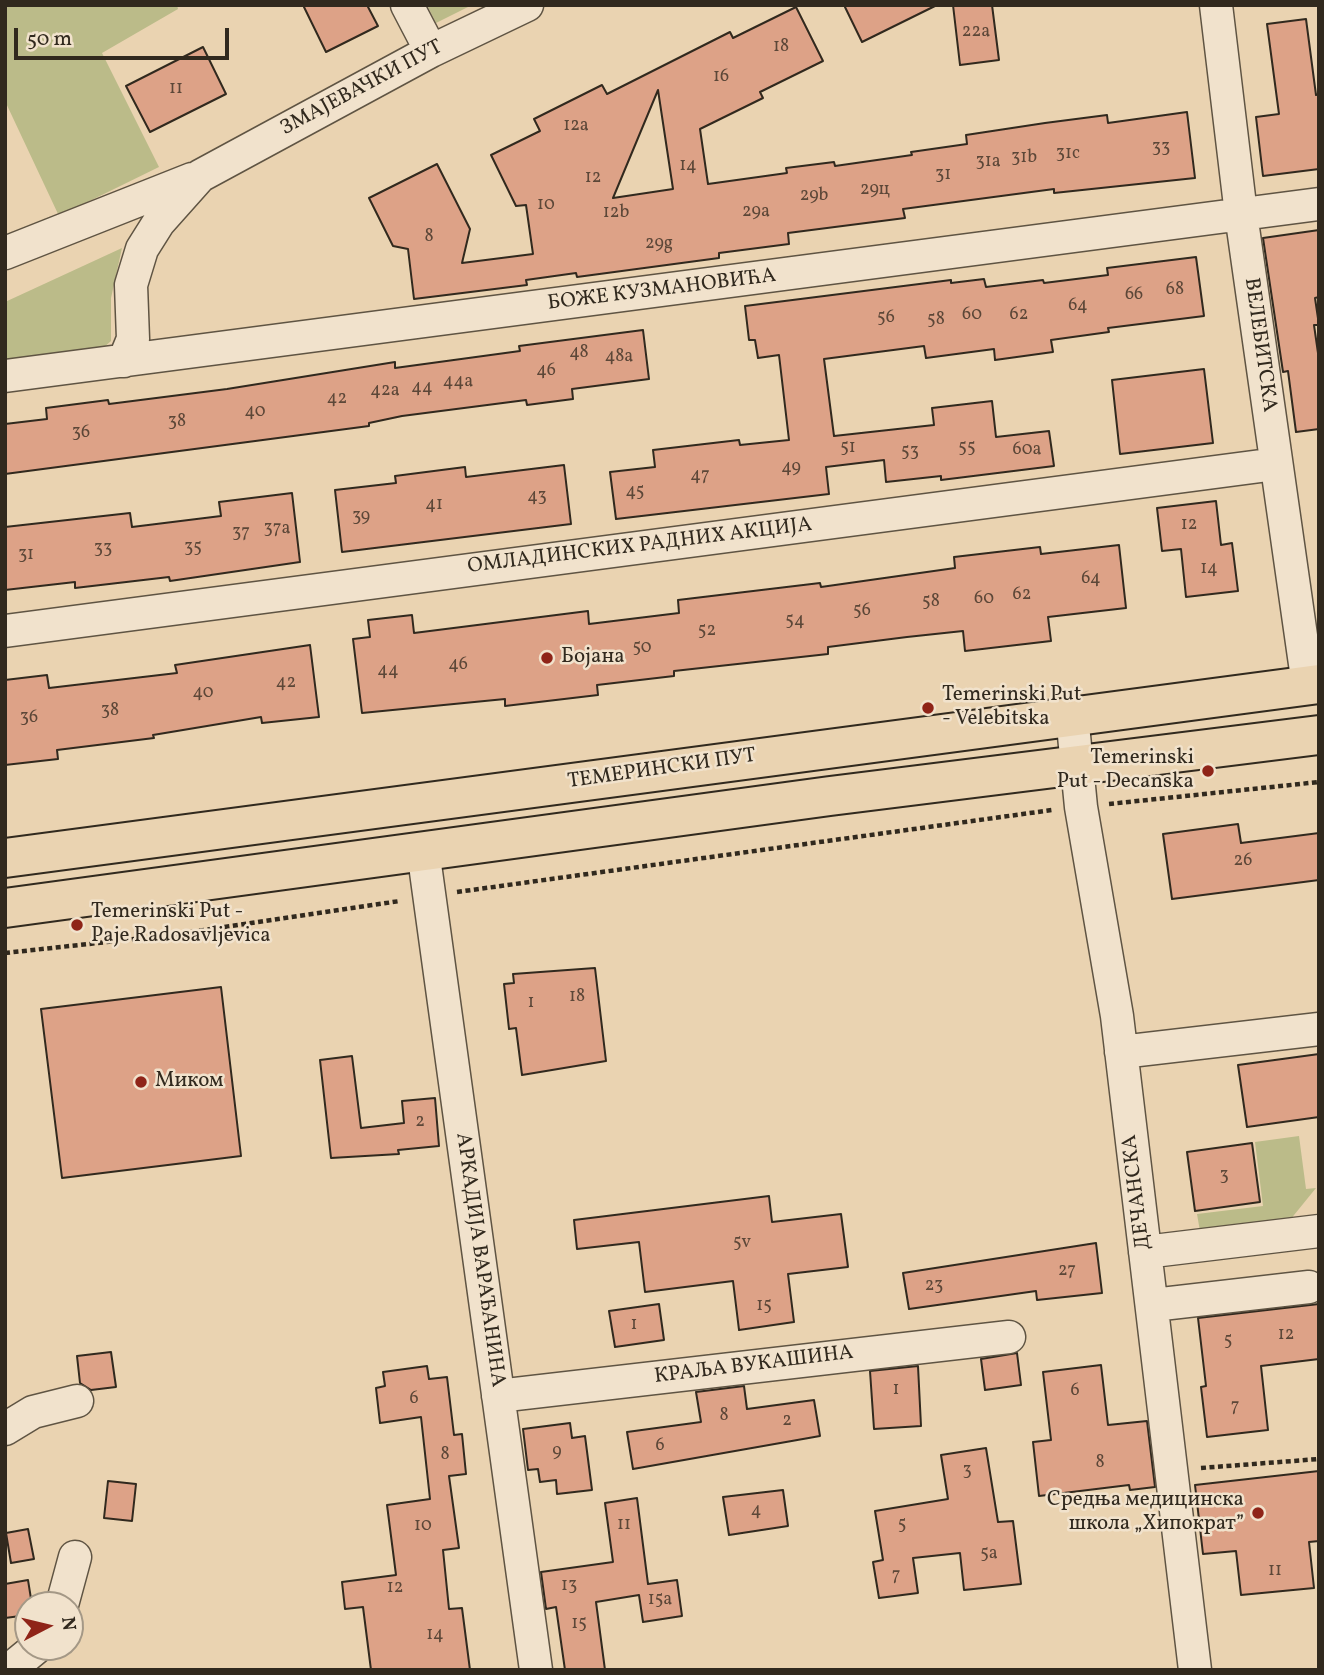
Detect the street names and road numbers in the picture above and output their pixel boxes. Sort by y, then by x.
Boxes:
street label: ЗМАЈЕВАЧКИ ПУТ [277,36,447,142]
street label: БОЖЕ КУЗМАНОВИЋА [546,264,778,318]
street label: ВЕЛЕБИТСКА [1237,276,1281,414]
street label: ОМЛАДИНСКИХ РАДНИХ АКЦИЈА [466,513,814,581]
street label: ТЕМЕРИНСКИ ПУТ [566,744,758,796]
street label: АРКАДИЈА ВАРАЂАНИНА [449,1131,509,1389]
street label: ДЕЧАНСКА [1118,1133,1158,1251]
street label: КРАЉА ВУКАШИНА [653,1341,855,1391]

